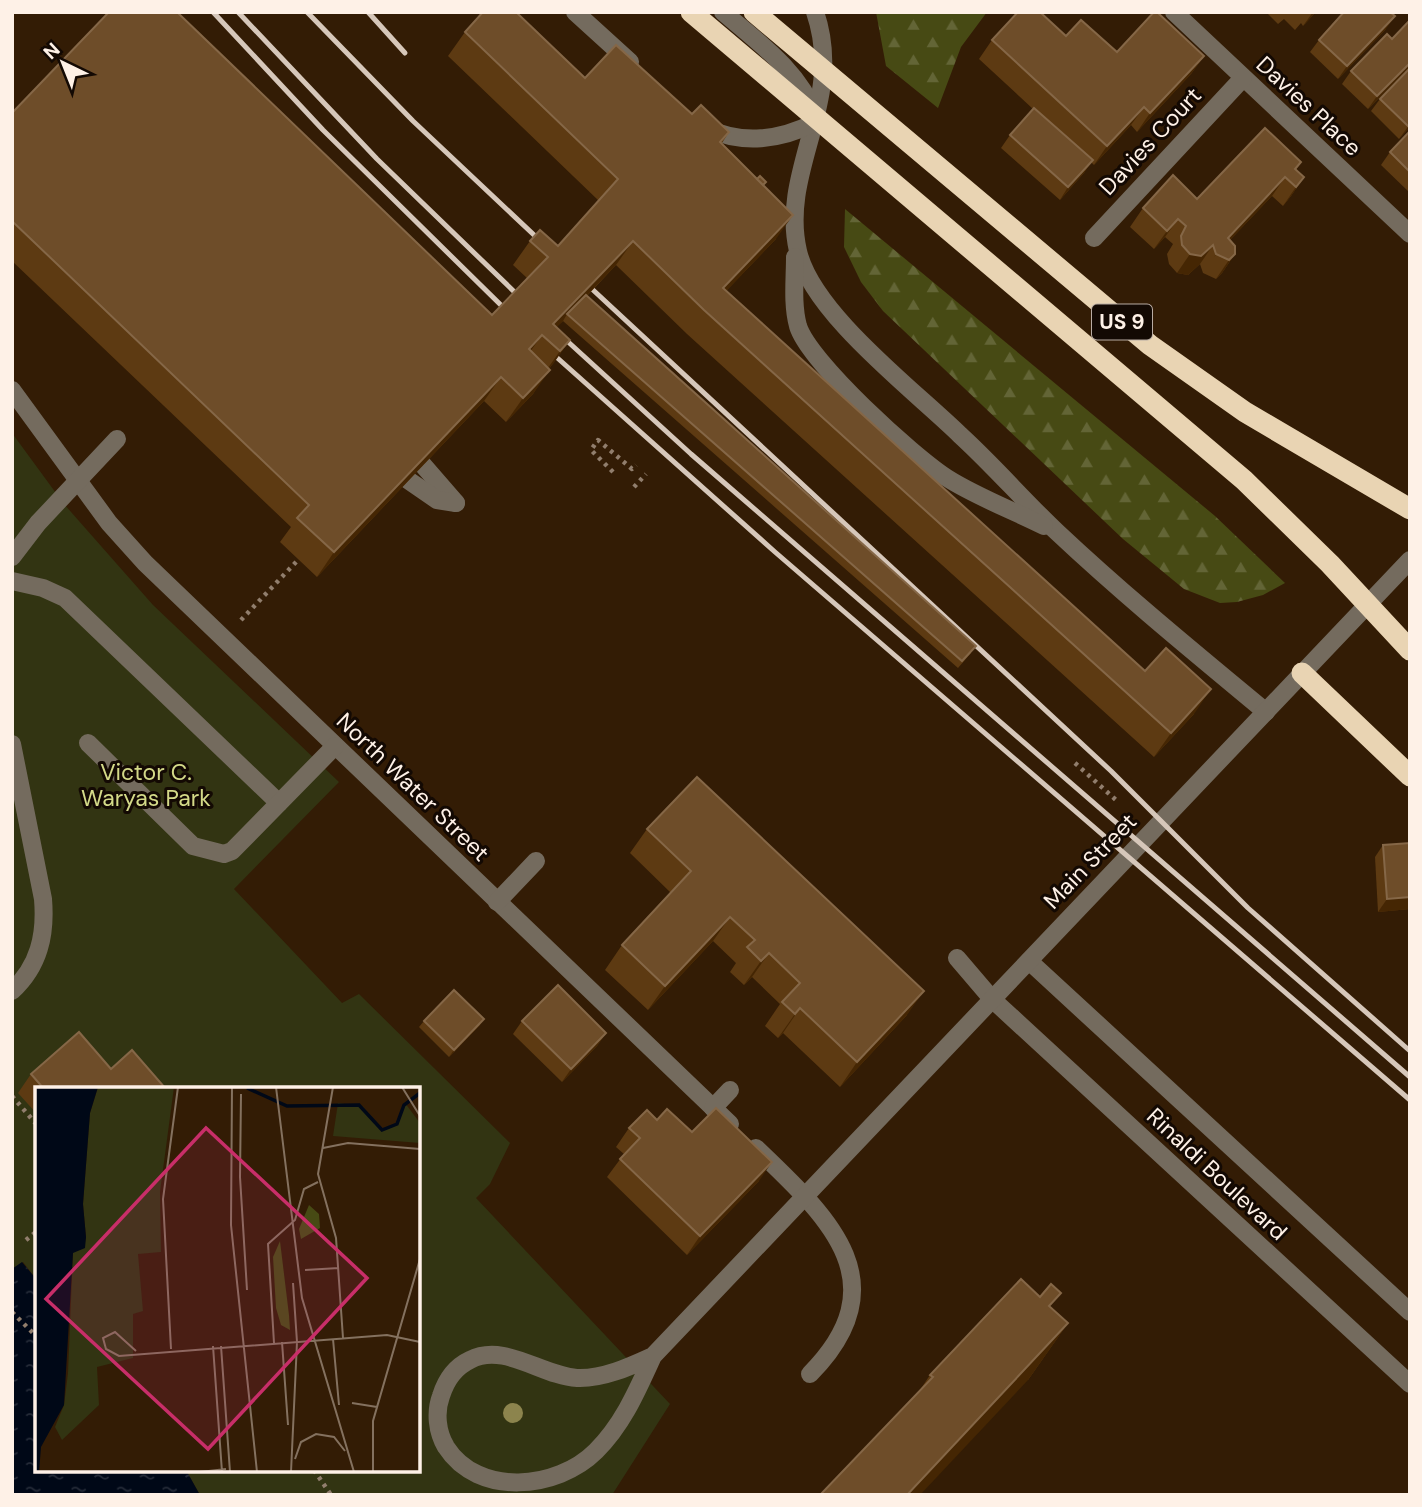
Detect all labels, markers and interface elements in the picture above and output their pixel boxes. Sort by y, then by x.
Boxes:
north arrow [28,28,98,98]
text: N [38,37,65,65]
street label: Davies Place [1250,50,1368,162]
street label: Davies Court [1092,81,1208,201]
road number: US 9 [1092,304,1152,340]
street label: North Water Street [330,706,496,868]
park label: Victor C. Waryas Park [81,757,211,813]
street label: Main Street [1037,807,1143,915]
inset map [35,1087,420,1472]
street label: Rinaldi Boulevard [1141,1101,1293,1247]

